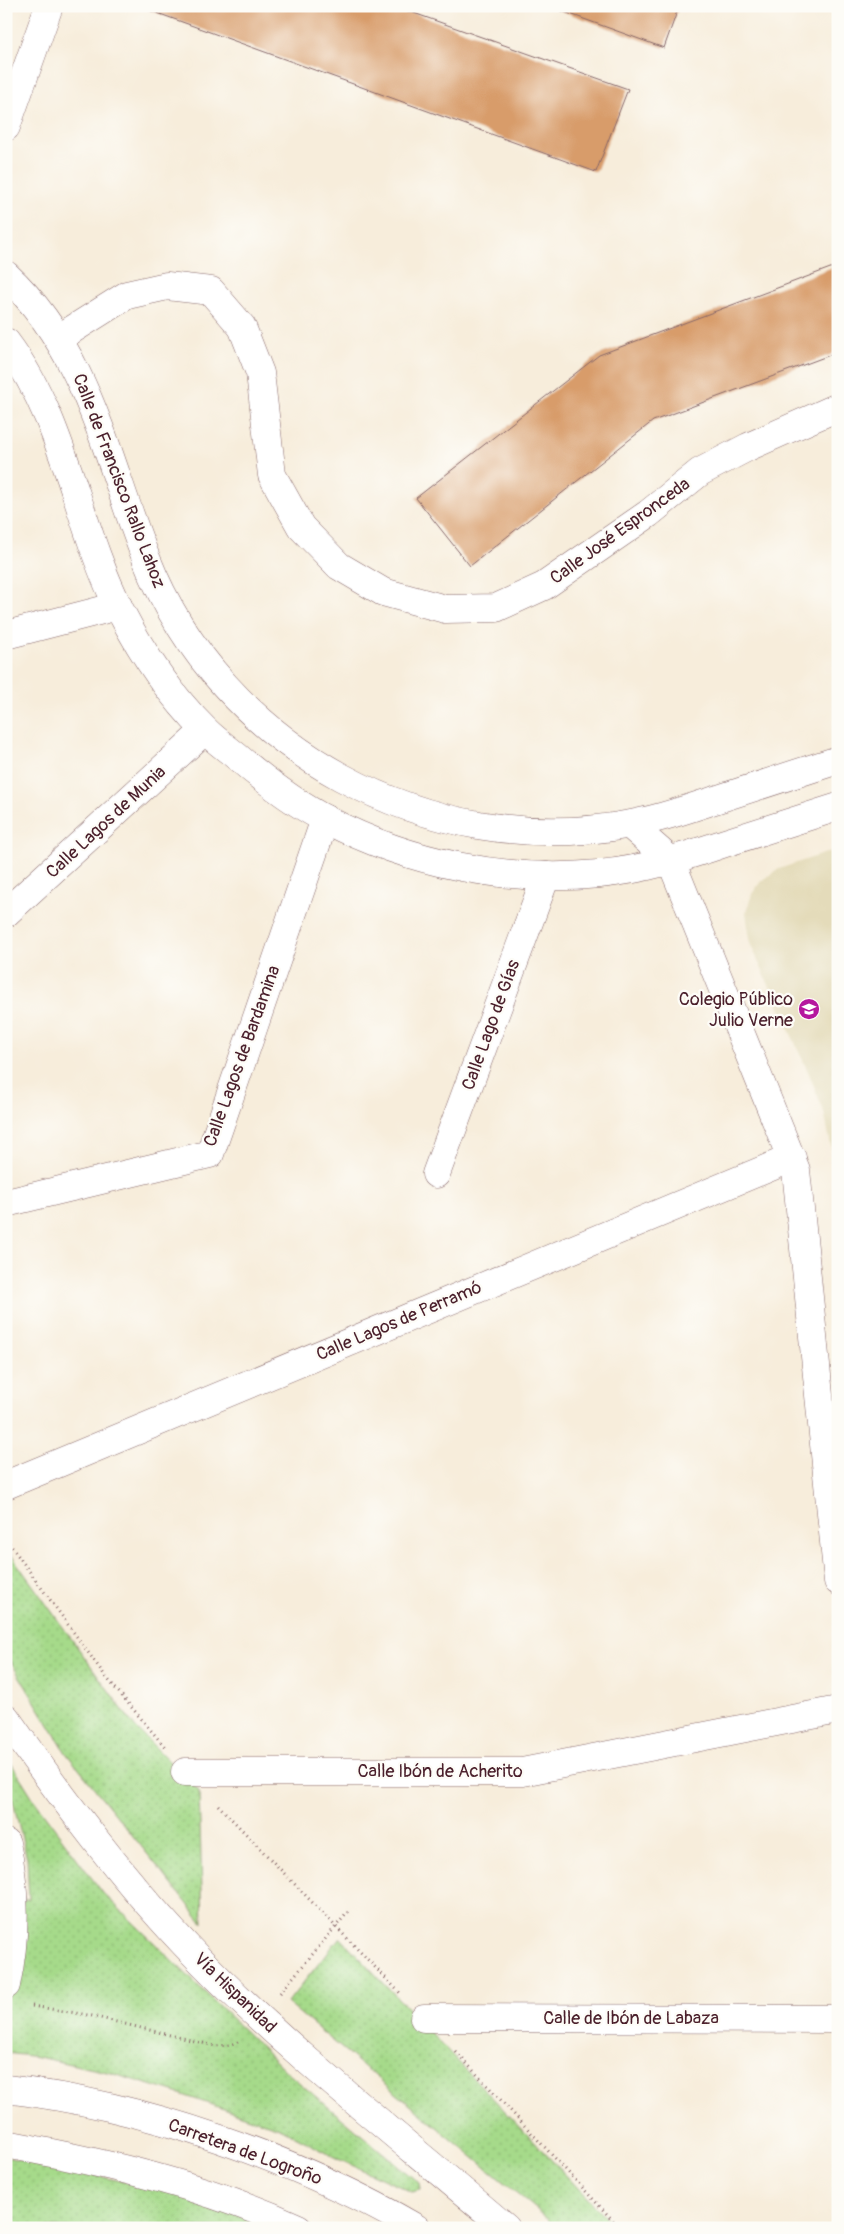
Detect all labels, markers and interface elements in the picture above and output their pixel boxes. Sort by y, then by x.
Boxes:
street label: Calle de Francisco Rallo Lahoz [67,370,171,592]
street label: Calle José Espronceda [545,472,695,590]
street label: Calle Lagos de Munia [41,761,171,883]
street label: Calle Lago de Gías [457,957,525,1093]
street label: Calle Lagos de Bardamina [198,962,286,1150]
place label: Colegio Público Julio Verne [679,988,793,1032]
school or university icon: Colegio Público Julio Verne [797,997,821,1021]
street label: Calle Lagos de Perramó [313,1276,485,1366]
street label: Calle Ibón de Acherito [357,1760,523,1783]
street label: Vía Hispanidad [189,1948,281,2038]
street label: Calle de Ibón de Labaza [543,2007,719,2030]
street label: Carretera de Logroño [165,2113,325,2191]

